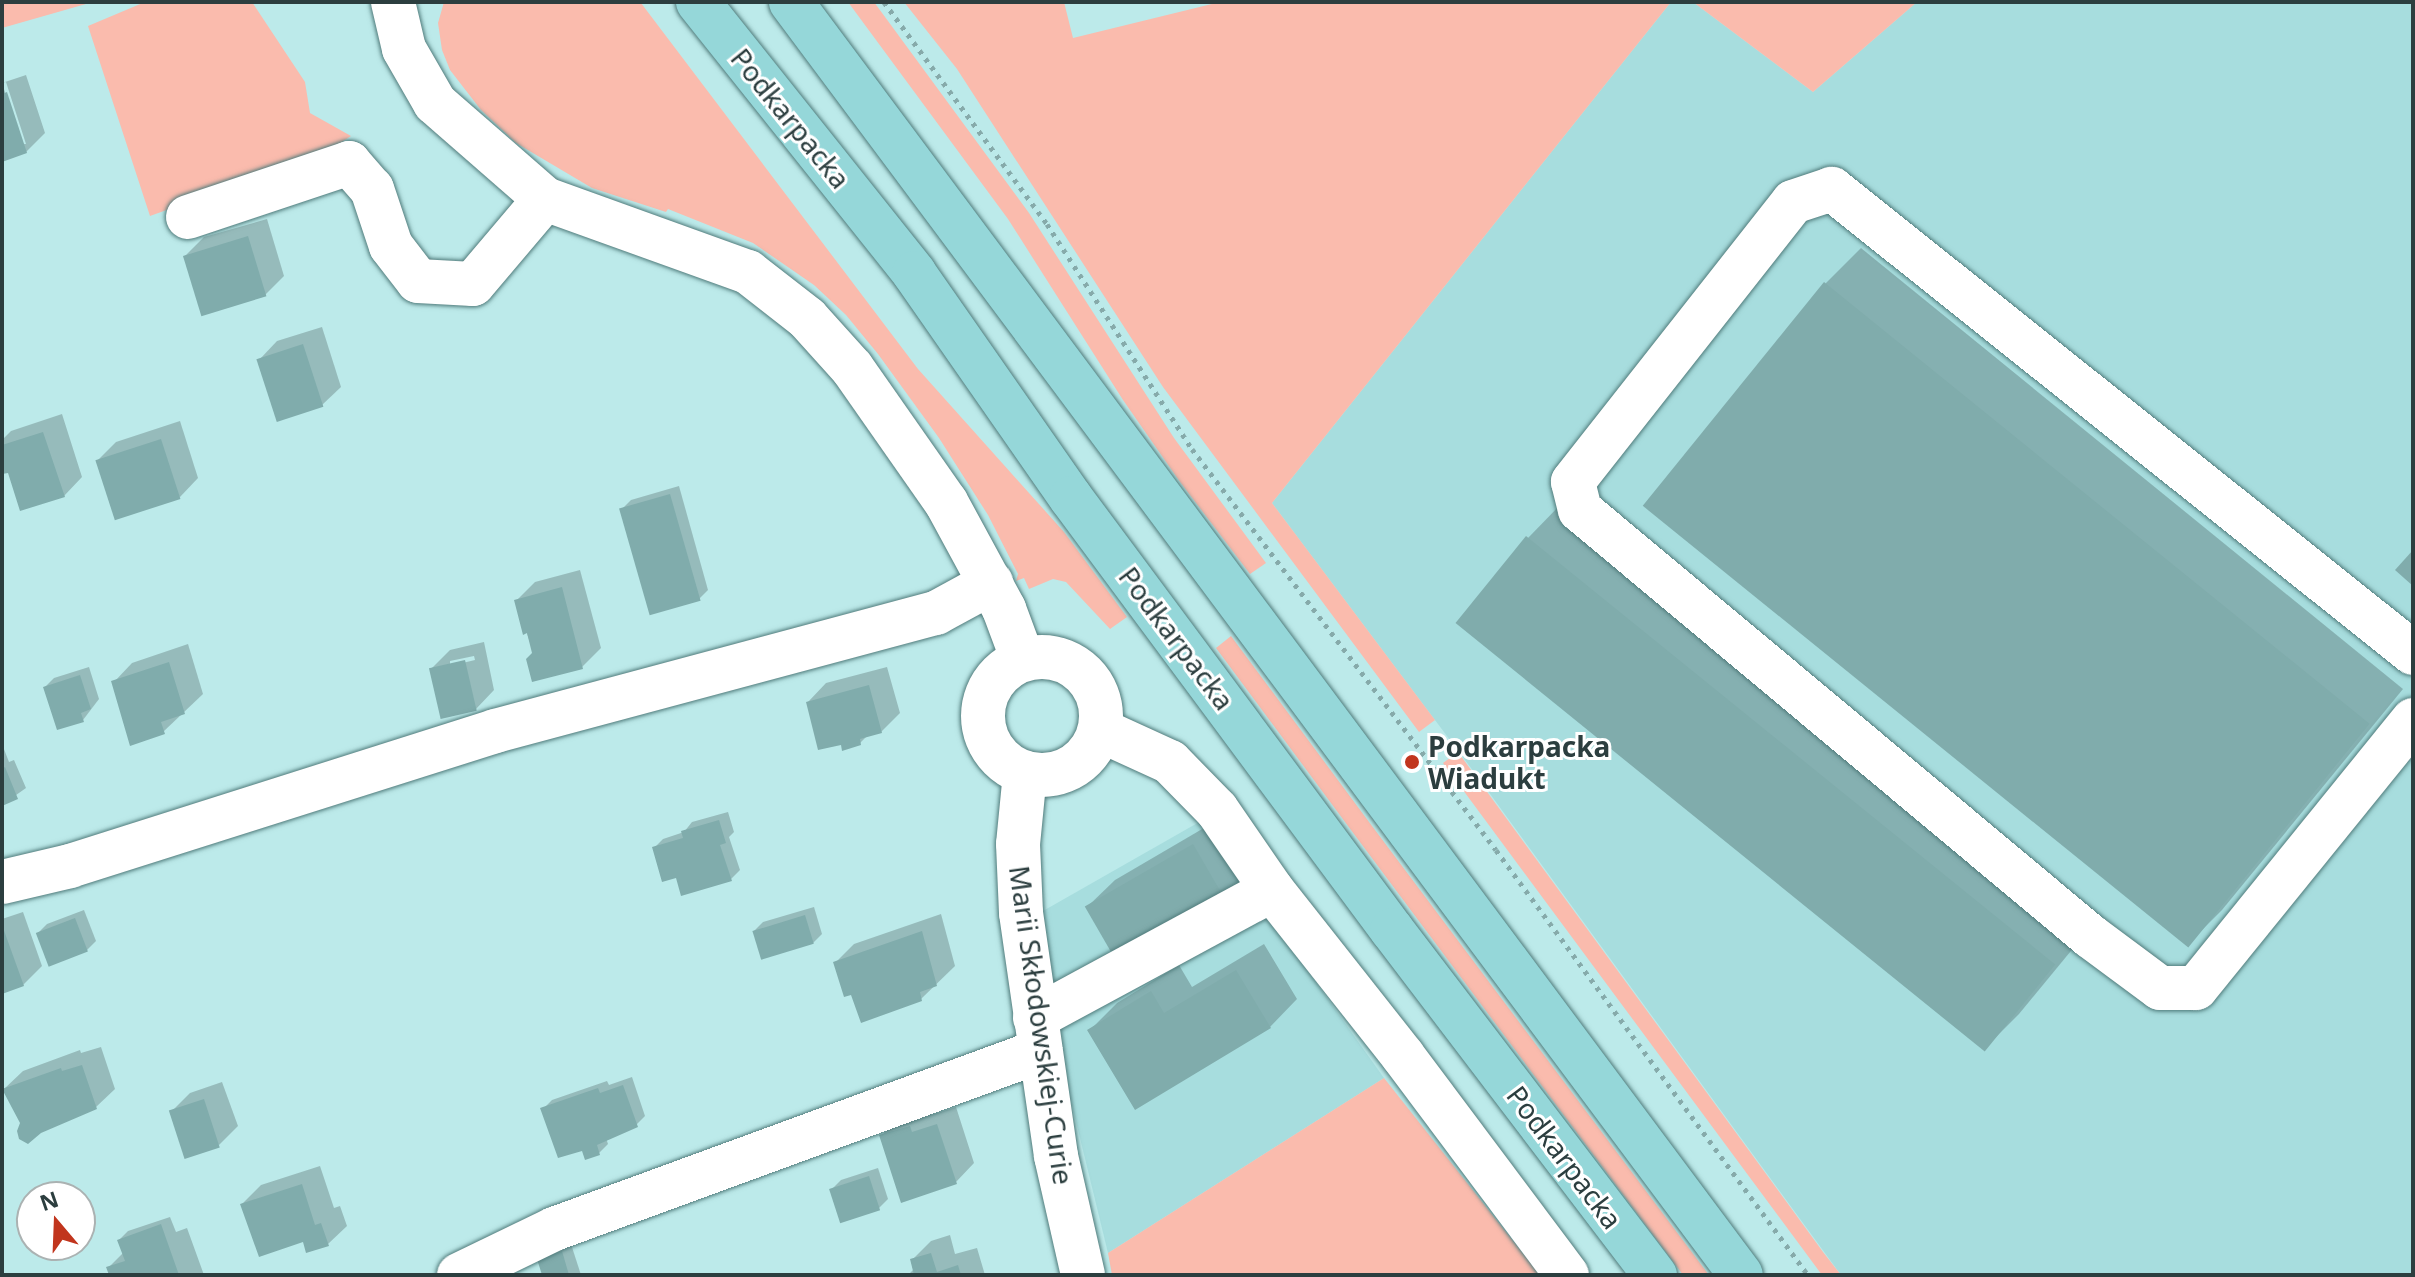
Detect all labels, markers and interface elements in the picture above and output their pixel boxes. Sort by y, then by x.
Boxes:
street label: Podkarpacka [724,41,858,195]
street label: Podkarpacka [1112,560,1242,716]
place label: Podkarpacka Wiadukt [1428,729,1610,795]
marker: Podkarpacka Wiadukt [1403,753,1421,771]
street label: Marii Skłodowskiej-Curie [1003,863,1081,1187]
street label: Podkarpacka [1500,1079,1630,1235]
north arrow [16,1181,96,1261]
text: N [35,1183,62,1217]

